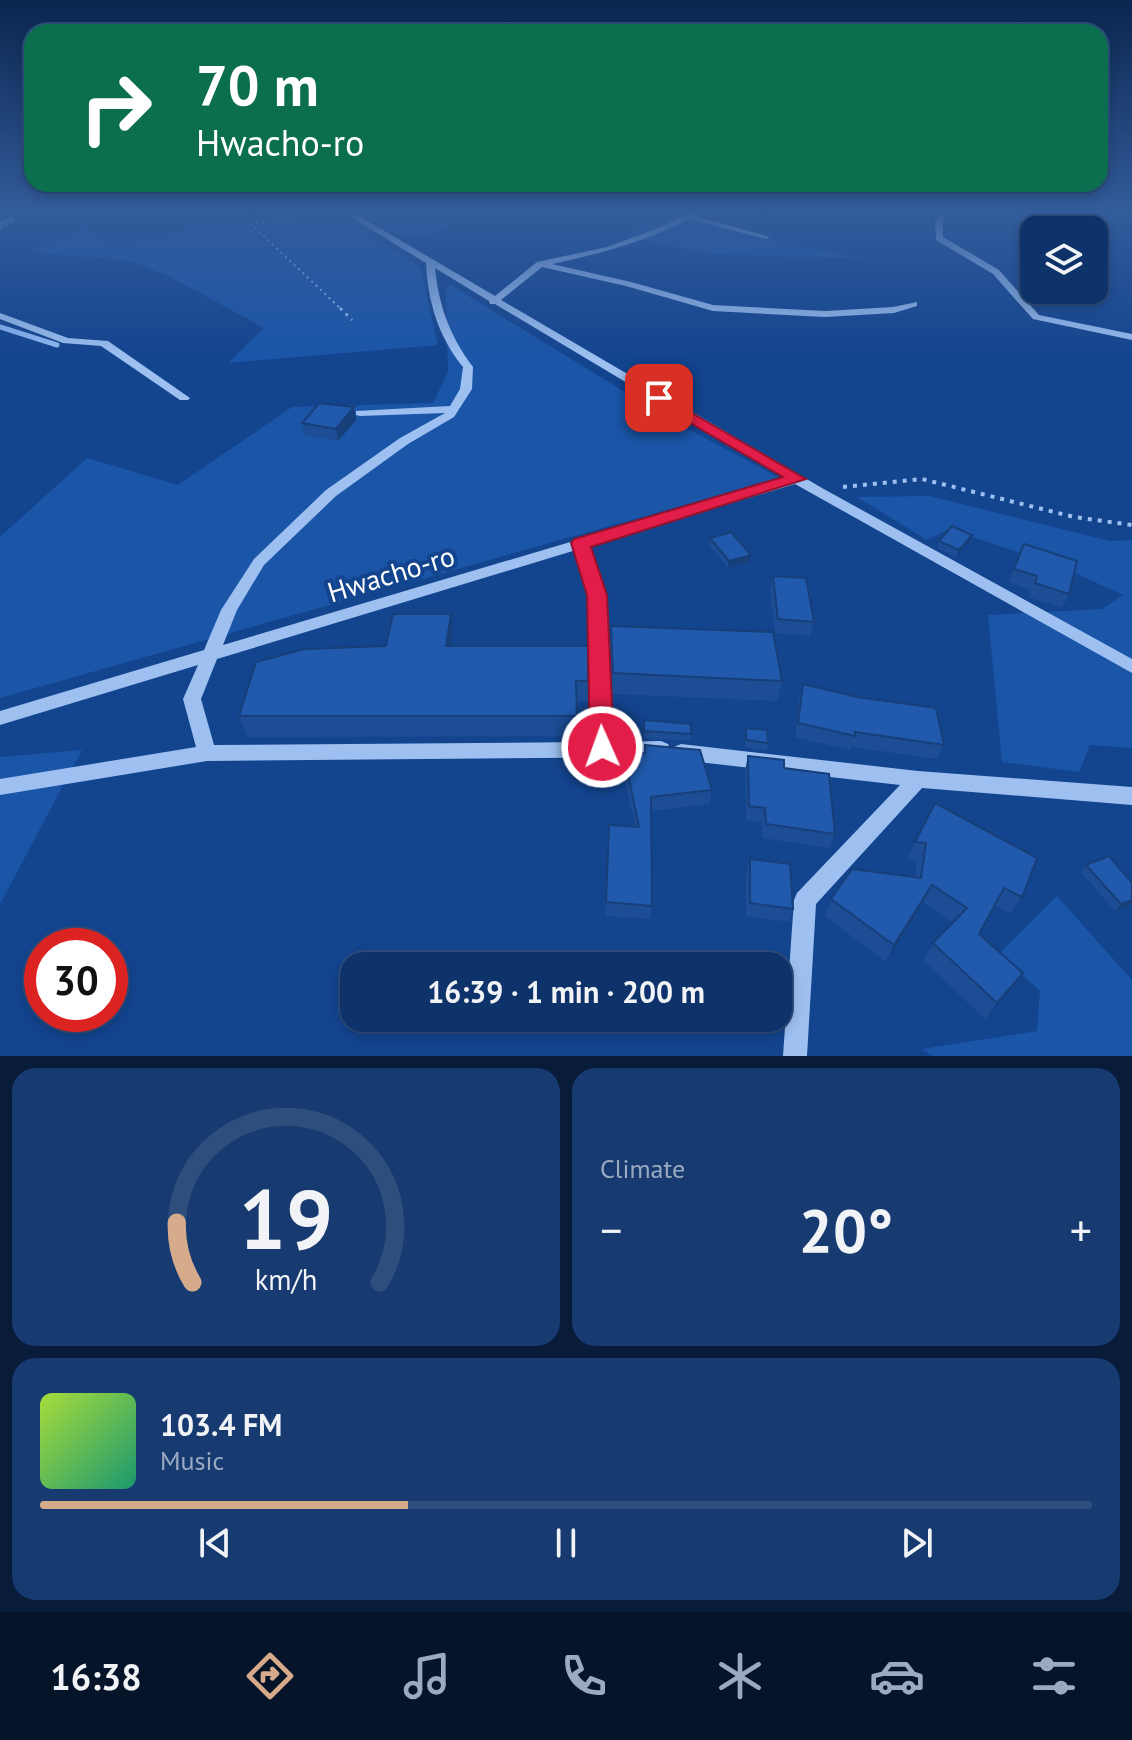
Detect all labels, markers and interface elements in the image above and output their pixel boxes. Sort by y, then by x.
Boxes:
text: 70 m [196,49,319,121]
icon: right [64,56,168,160]
text: Hwacho-ro [196,119,364,166]
map controls [1020,216,1108,304]
button: layers [1020,216,1108,304]
pin [625,364,693,432]
icon: arrive [637,376,681,420]
street label: Hwacho-ro [323,537,459,610]
position arrow [560,705,644,789]
speed limit sign: 30 [24,928,128,1032]
text: 16:39 · 1 min · 200 m [427,972,705,1011]
text: Climate [600,1152,685,1185]
text: 19 [239,1164,333,1272]
text: 20° [799,1191,893,1269]
text: − [600,1201,622,1258]
text: + [1070,1201,1092,1258]
text: km/h [255,1261,317,1298]
text: 103.4 FM [160,1405,282,1444]
text: Music [160,1444,224,1477]
icon: previous [193,1521,237,1565]
icon: pause [544,1521,588,1565]
icon: next [895,1521,939,1565]
icon: directions [242,1648,298,1704]
icon: music [399,1648,455,1704]
icon: phone [556,1648,612,1704]
icon: climate [712,1648,768,1704]
icon: car [869,1648,925,1704]
icon: filters [1026,1648,1082,1704]
text: 16:38 [50,1653,142,1700]

